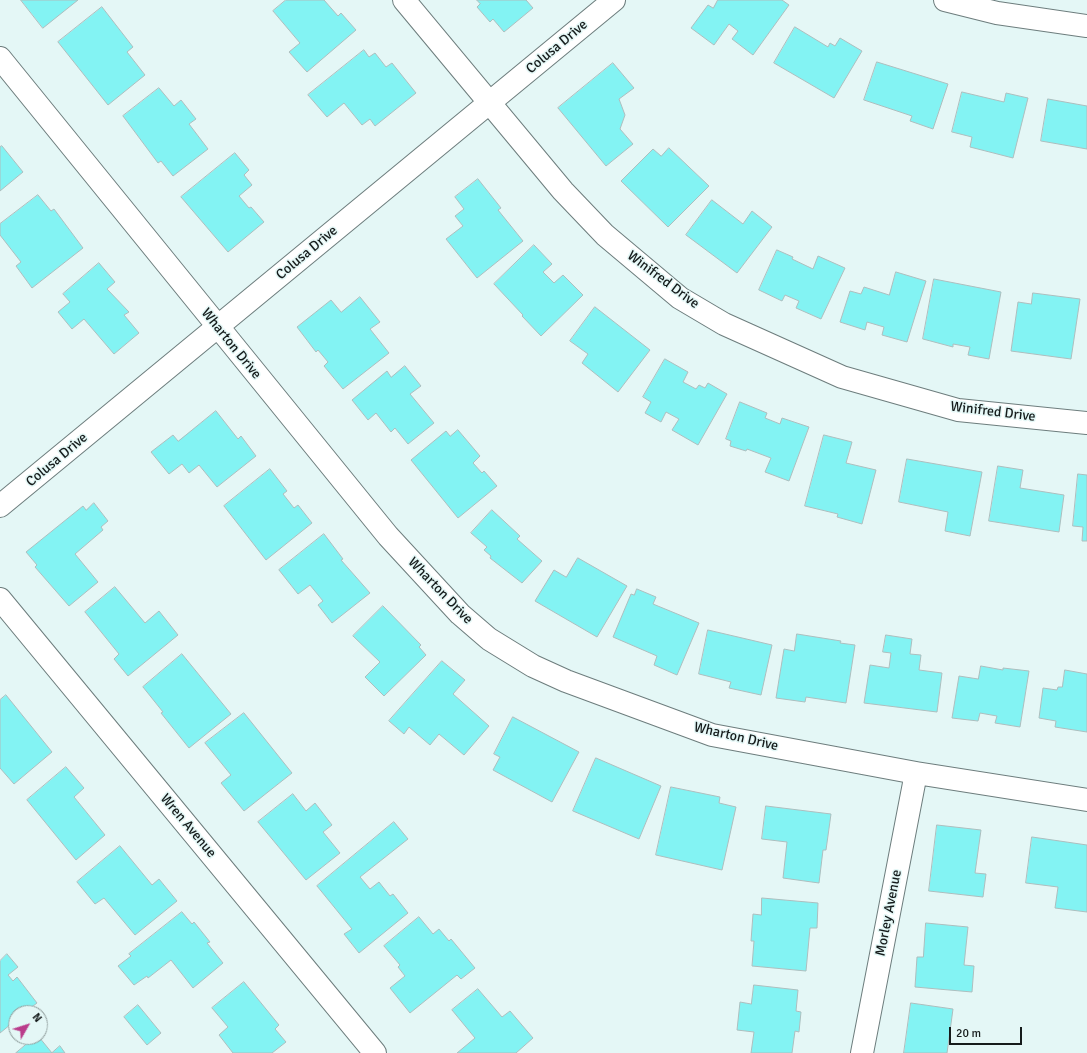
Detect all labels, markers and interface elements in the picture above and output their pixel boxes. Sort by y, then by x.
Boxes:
street label: Colusa Drive [523,17,591,77]
street label: Colusa Drive [273,223,341,283]
street label: Winifred Drive [624,248,702,312]
street label: Wharton Drive [197,305,265,383]
street label: Winifred Drive [949,398,1037,426]
street label: Colusa Drive [23,430,91,490]
street label: Wharton Drive [404,554,476,628]
street label: Wharton Drive [692,719,780,755]
street label: Wren Avenue [156,791,220,861]
street label: Morley Avenue [872,868,906,958]
north arrow [8,1005,48,1045]
text: N [29,1011,44,1025]
scale bar [951,1019,1024,1045]
text: 20 m [956,1026,981,1041]

